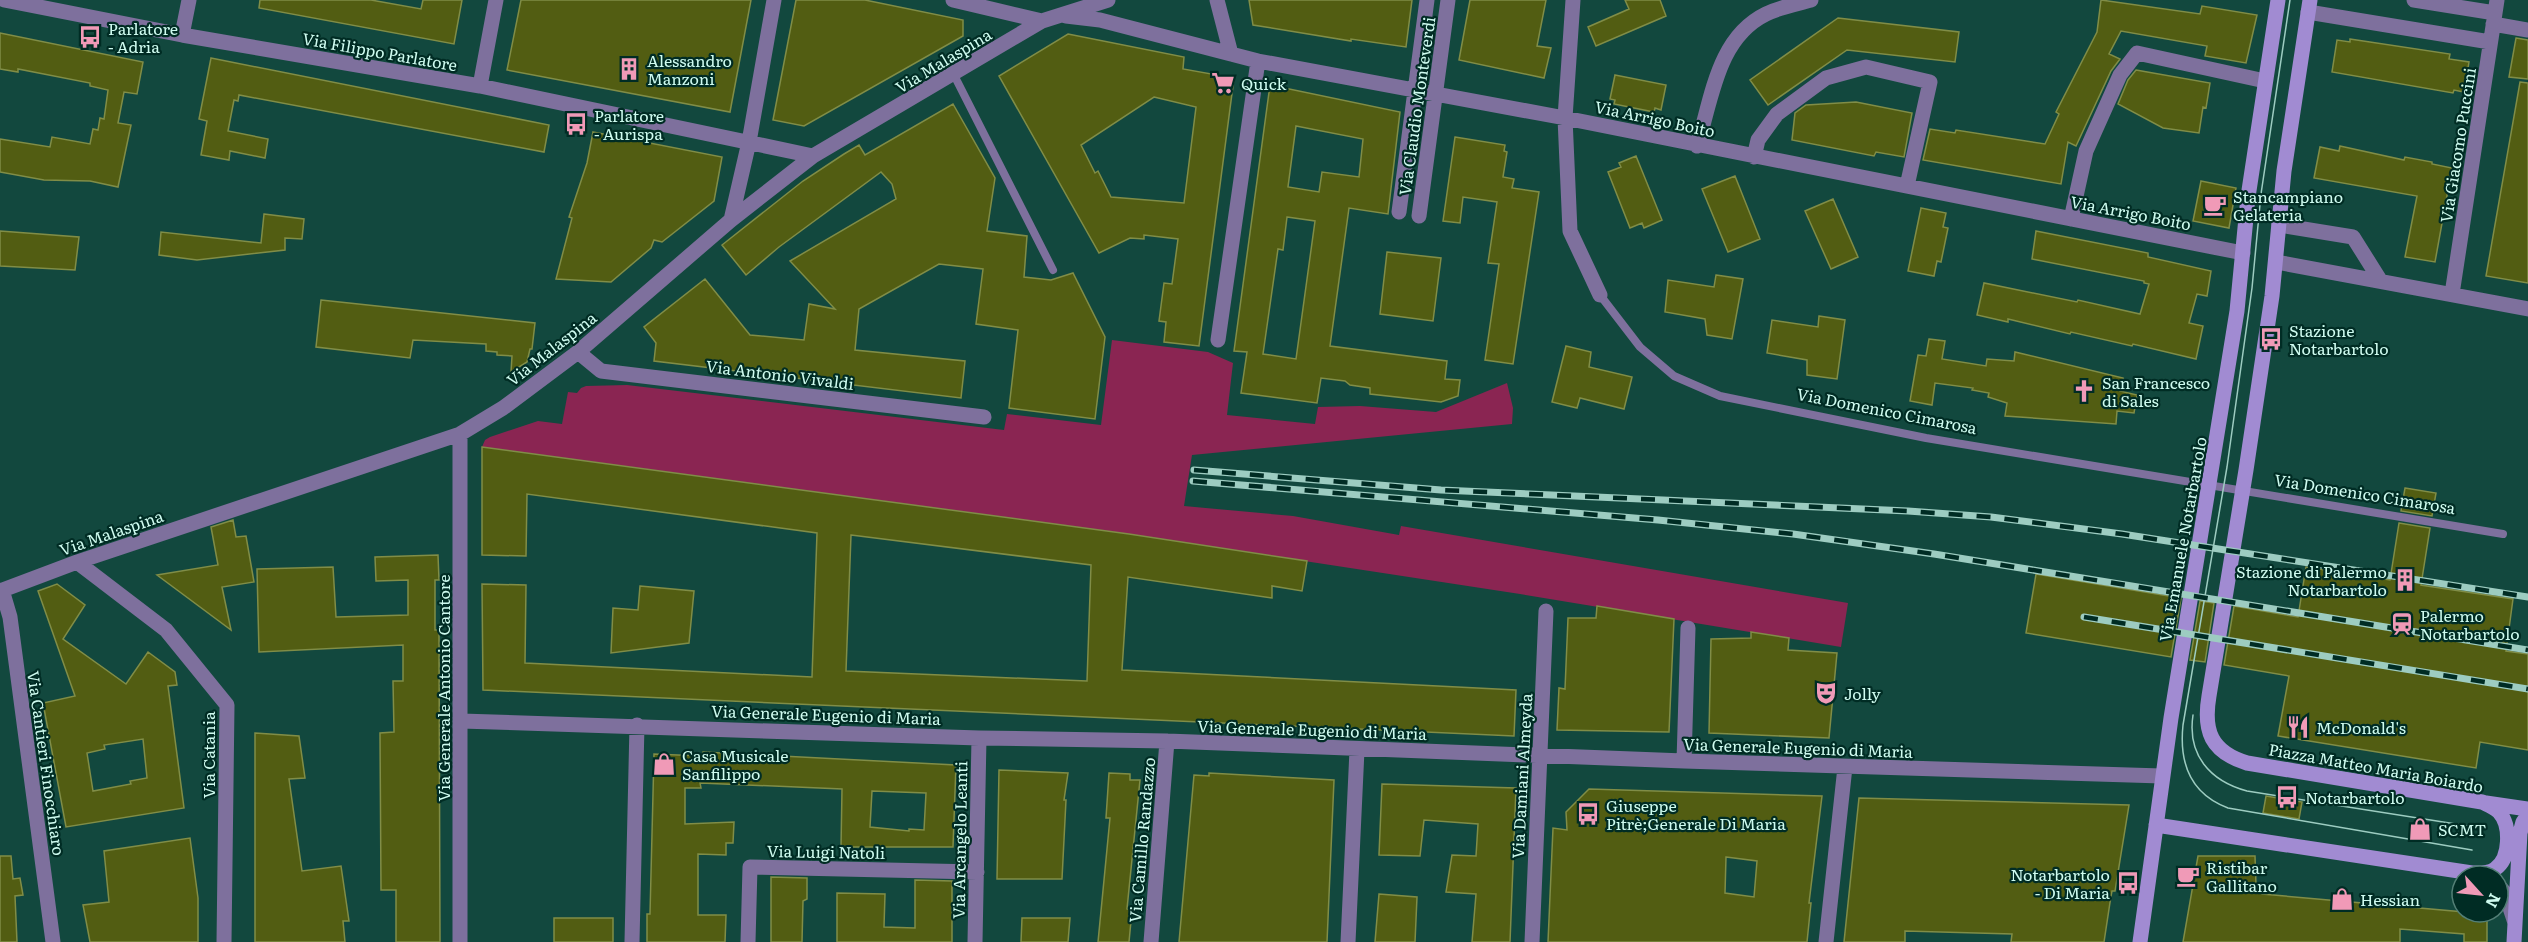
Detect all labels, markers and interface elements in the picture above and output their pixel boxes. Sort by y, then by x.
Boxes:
street label: Via Claudio Monteverdi [1392,15,1440,197]
place label: Parlatore - Adria [108,16,178,58]
street label: Via Malaspina [890,22,996,98]
bus stop icon: Parlatore - Adria [77,24,103,50]
street label: Via Filippo Parlatore [301,26,459,76]
place label: Alessandro Manzoni [647,48,732,90]
building icon: Alessandro Manzoni [616,56,642,82]
street label: Via Giacomo Puccini [2433,66,2481,224]
supermarket icon: Quick [1210,70,1236,96]
place label: Quick [1241,71,1287,95]
street label: Via Arrigo Boito [1593,94,1717,142]
place label: Parlatore - Aurispa [594,103,664,145]
bus stop icon: Parlatore - Aurispa [563,111,589,137]
place label: Stancampiano Gelateria [2233,184,2343,226]
street label: Via Arrigo Boito [2069,189,2193,235]
cafe icon: Stancampiano Gelateria [2202,192,2228,218]
street label: Via Malaspina [501,305,601,391]
place label: Stazione Notarbartolo [2289,318,2389,360]
bus stop icon: Stazione Notarbartolo [2258,326,2284,352]
street label: Via Antonio Vivaldi [705,353,855,395]
place label: San Francesco di Sales [2102,370,2210,412]
church icon: San Francesco di Sales [2071,378,2097,404]
street label: Via Domenico Cimarosa [1795,381,1980,439]
street label: Via Emanuele Notarbartolo [2152,435,2212,643]
street label: Via Domenico Cimarosa [2273,467,2458,519]
street label: Via Malaspina [56,503,167,561]
place label: Stazione di Palermo Notarbartolo [2236,559,2387,601]
building icon: Stazione di Palermo Notarbartolo [2392,567,2418,593]
street label: Via Generale Antonio Cantore [431,575,455,802]
place label: Palermo Notarbartolo [2420,603,2520,645]
station icon: Palermo Notarbartolo [2389,611,2415,637]
street label: Via Cantieri Finocchiaro [22,669,72,857]
theatre icon: Jolly [1813,680,1839,706]
place label: Jolly [1844,681,1882,705]
street label: Via Damiani Almeyda [1505,692,1537,859]
street label: Via Generale Eugenio di Maria [711,698,942,730]
street label: Via Catania [196,711,220,799]
street label: Via Generale Eugenio di Maria [1197,713,1428,745]
restaurant icon: McDonald's [2285,714,2311,740]
place label: McDonald's [2316,715,2406,739]
street label: Via Generale Eugenio di Maria [1683,731,1914,763]
street label: Piazza Matteo Maria Boiardo [2267,736,2485,798]
place label: Casa Musicale Sanfilippo [682,743,789,785]
shop icon: Casa Musicale Sanfilippo [651,751,677,777]
street label: Via Camillo Randazzo [1122,756,1160,924]
street label: Via Arcangelo Leanti [946,761,972,919]
bus stop icon: Notarbartolo [2274,784,2300,810]
place label: Notarbartolo [2305,785,2405,809]
place label: Giuseppe Pitrè;Generale Di Maria [1606,793,1786,835]
bus stop icon: Giuseppe Pitrè;Generale Di Maria [1575,801,1601,827]
shop icon: SCMT [2407,816,2433,842]
place label: SCMT [2438,817,2486,841]
street label: Via Luigi Natoli [767,838,885,864]
place label: Ristibar Gallitano [2206,855,2277,897]
place label: Notarbartolo - Di Maria [2010,862,2110,904]
cafe icon: Ristibar Gallitano [2175,863,2201,889]
north arrow [2450,864,2510,924]
bus stop icon: Notarbartolo - Di Maria [2115,870,2141,896]
shop icon: Hessian [2329,886,2355,912]
place label: Hessian [2360,887,2421,911]
text: N [2481,890,2508,913]

